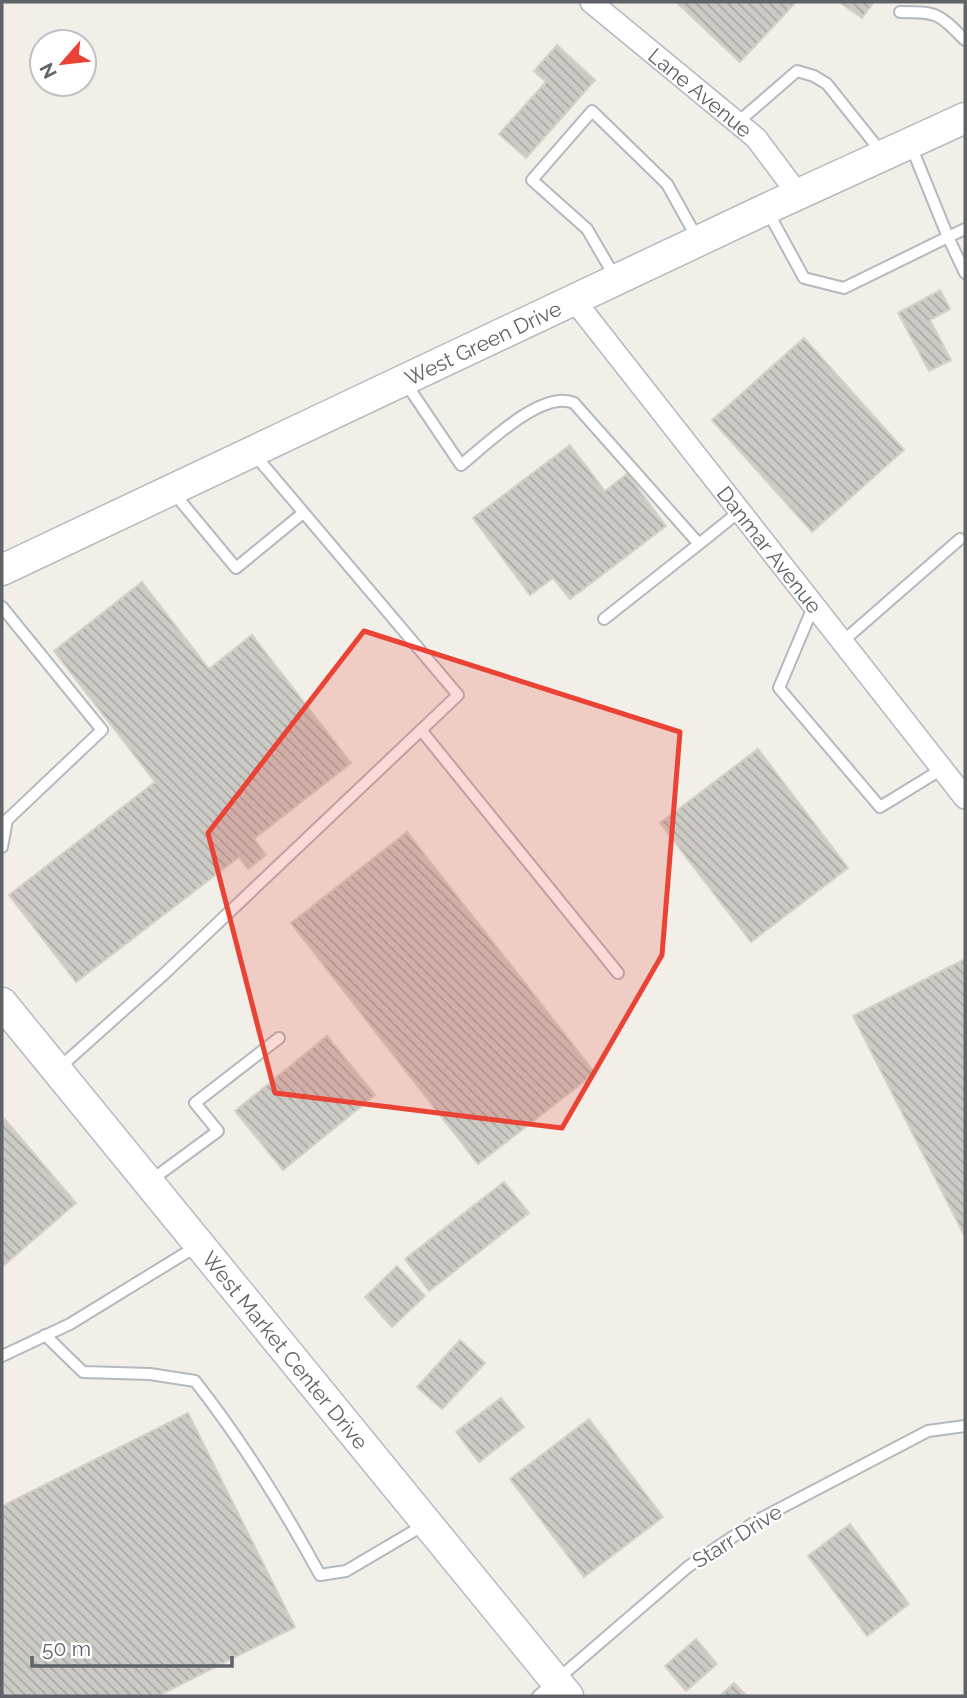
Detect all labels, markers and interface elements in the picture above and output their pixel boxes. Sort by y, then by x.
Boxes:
north arrow [28,28,98,98]
street label: Lane Avenue [644,42,757,142]
text: N [35,59,61,83]
street label: West Green Drive [401,295,565,390]
street label: Danmar Avenue [712,481,827,618]
street label: West Market Center Drive [197,1246,374,1454]
street label: Starr Drive [688,1499,786,1573]
scale bar [32,1624,231,1668]
text: 50 m [42,1636,91,1661]

